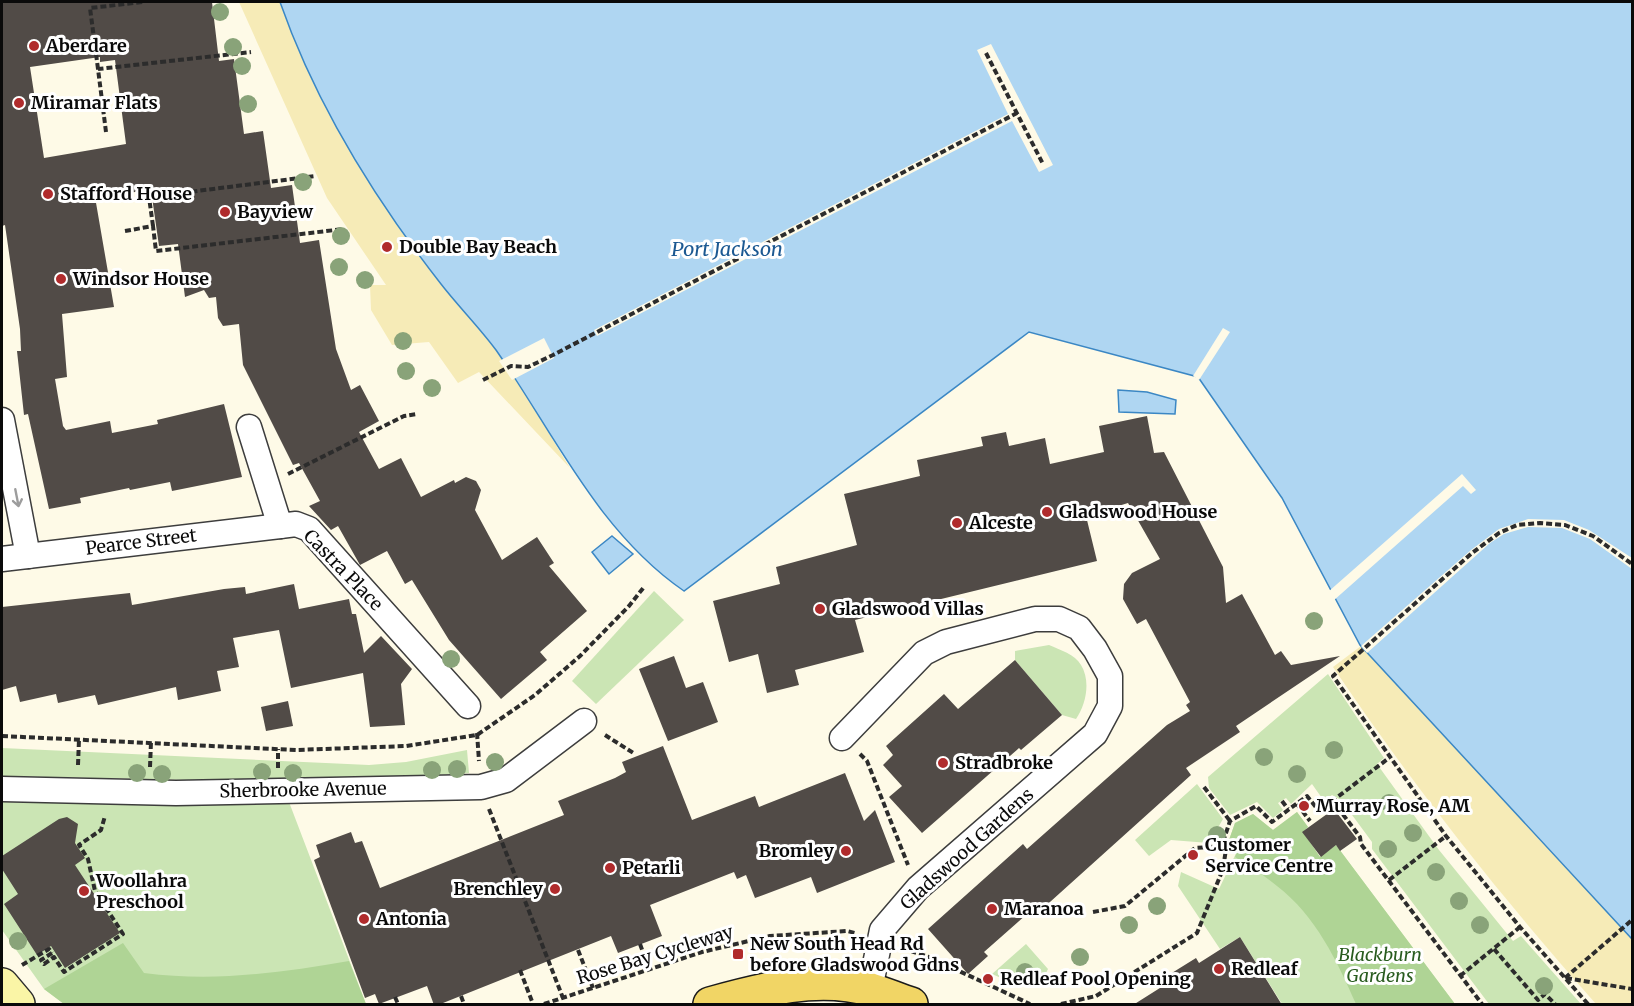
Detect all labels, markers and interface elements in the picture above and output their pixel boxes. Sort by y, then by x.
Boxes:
place label: Aberdare [45,34,127,57]
marker: Aberdare [27,39,41,53]
place label: Miramar Flats [31,91,158,114]
marker: Miramar Flats [12,96,26,110]
place label: Stafford House [60,182,192,205]
marker: Stafford House [41,187,55,201]
place label: Bayview [237,200,313,223]
marker: Bayview [218,205,232,219]
place label: Double Bay Beach [399,235,557,258]
water label: Port Jackson [671,236,783,261]
marker: Double Bay Beach [380,240,394,254]
place label: Windsor House [72,267,209,290]
marker: Windsor House [54,272,68,286]
one-way arrow [12,488,23,507]
place label: Gladswood House [1059,500,1217,523]
marker: Gladswood House [1040,505,1054,519]
place label: Alceste [968,511,1033,534]
marker: Alceste [950,516,964,530]
street label: Pearce Street [84,523,198,560]
street label: Castra Place [299,524,388,615]
place label: Gladswood Villas [832,597,984,620]
marker: Gladswood Villas [813,602,827,616]
place label: Stradbroke [955,751,1053,774]
marker: Stradbroke [936,756,950,770]
street label: Sherbrooke Avenue [219,777,387,802]
street label: Gladswood Gardens [895,783,1038,915]
place label: Murray Rose, AM [1316,794,1471,817]
marker: Murray Rose, AM [1297,799,1311,813]
place label: Customer Service Centre [1205,833,1333,877]
place label: Bromley [758,839,834,862]
marker: Bromley [839,844,853,858]
marker: Customer Service Centre [1186,848,1200,862]
place label: Petarli [622,856,681,879]
marker: Petarli [603,861,617,875]
place label: Woollahra Preschool [95,869,187,913]
place label: Brenchley [453,877,543,900]
marker: Brenchley [548,882,562,896]
marker: Woollahra Preschool [77,884,91,898]
place label: Maranoa [1004,897,1084,920]
marker: Maranoa [985,902,999,916]
place label: Antonia [375,907,447,930]
marker: Antonia [357,912,371,926]
street label: Rose Bay Cycleway [574,920,737,989]
place label: New South Head Rd before Gladswood Gdns [750,932,959,976]
park label: Blackburn Gardens [1338,943,1422,987]
marker: New South Head Rd before Gladswood Gdns [731,947,745,961]
place label: Redleaf [1231,957,1298,980]
marker: Redleaf [1212,962,1226,976]
place label: Redleaf Pool Opening [1000,967,1191,990]
marker: Redleaf Pool Opening [981,972,995,986]

